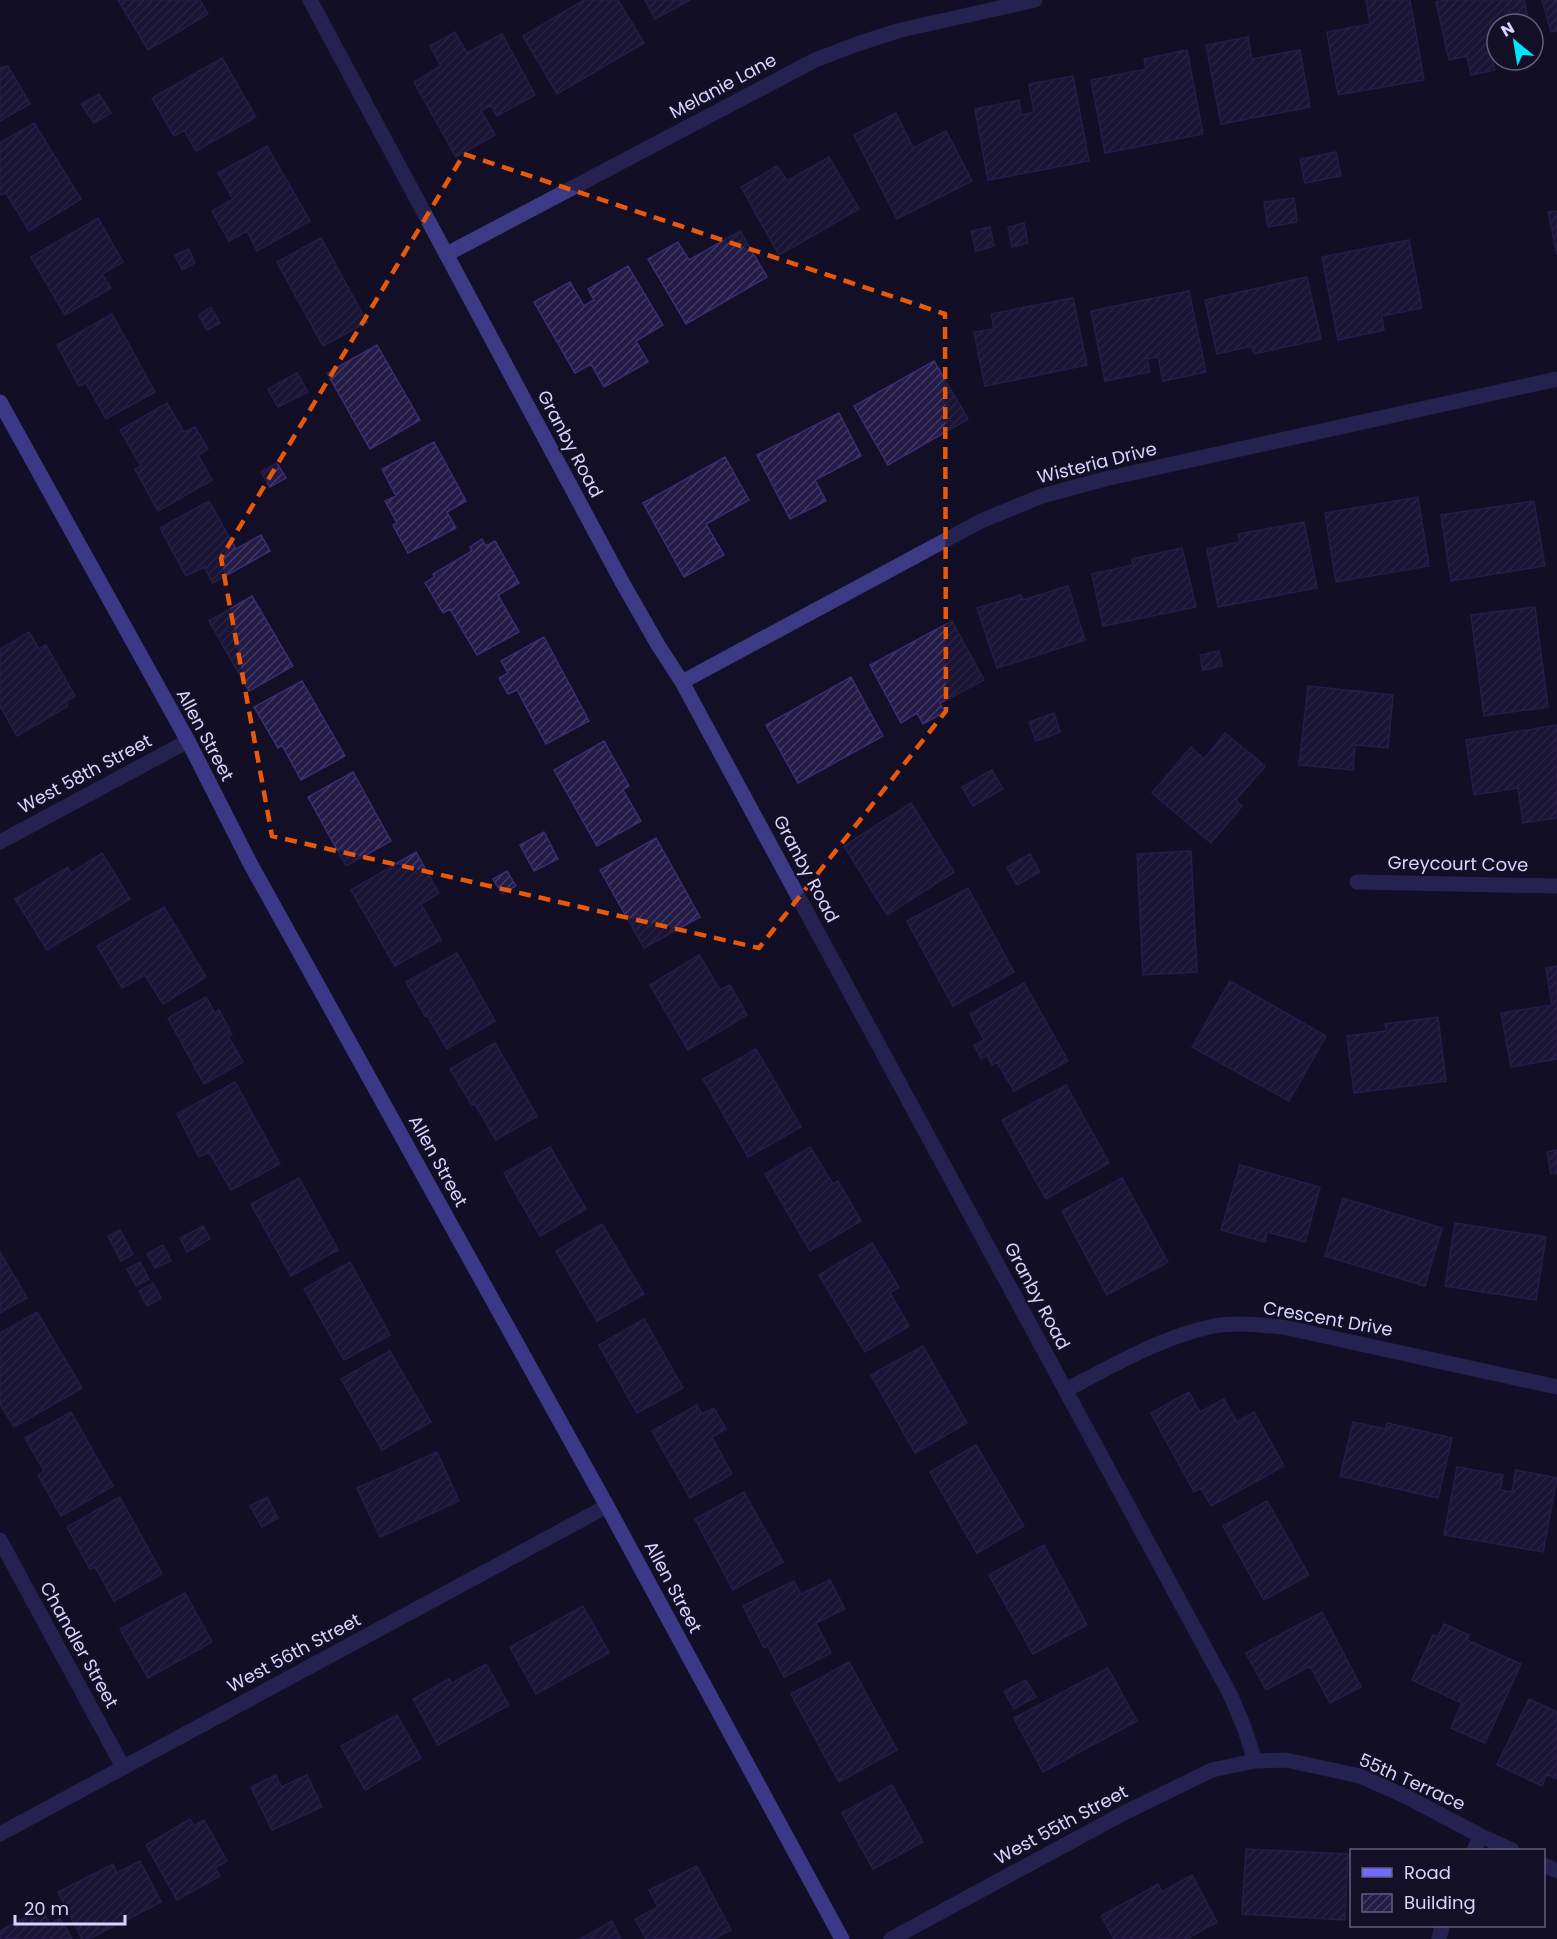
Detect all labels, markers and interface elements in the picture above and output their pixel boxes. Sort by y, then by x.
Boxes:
north arrow [1485,12,1545,72]
text: N [1497,16,1519,42]
street label: Melanie Lane [665,47,781,124]
street label: Granby Road [532,386,609,502]
street label: Wisteria Drive [1034,436,1159,489]
street label: Allen Street [171,684,240,785]
street label: West 58th Street [14,728,156,819]
street label: Granby Road [768,811,845,927]
street label: Greycourt Cove [1387,850,1529,877]
street label: Allen Street [403,1110,474,1211]
street label: Granby Road [999,1238,1076,1354]
street label: Crescent Drive [1261,1295,1395,1342]
street label: Allen Street [639,1536,708,1637]
street label: Chandler Street [34,1577,125,1713]
street label: West 56th Street [223,1607,365,1698]
street label: 55th Terrace [1355,1747,1469,1816]
street label: West 55th Street [990,1779,1132,1870]
legend [1350,1849,1545,1927]
text: Road [1404,1860,1451,1885]
scale bar [15,1888,124,1926]
text: Building [1404,1890,1476,1915]
text: 20 m [24,1896,69,1921]

